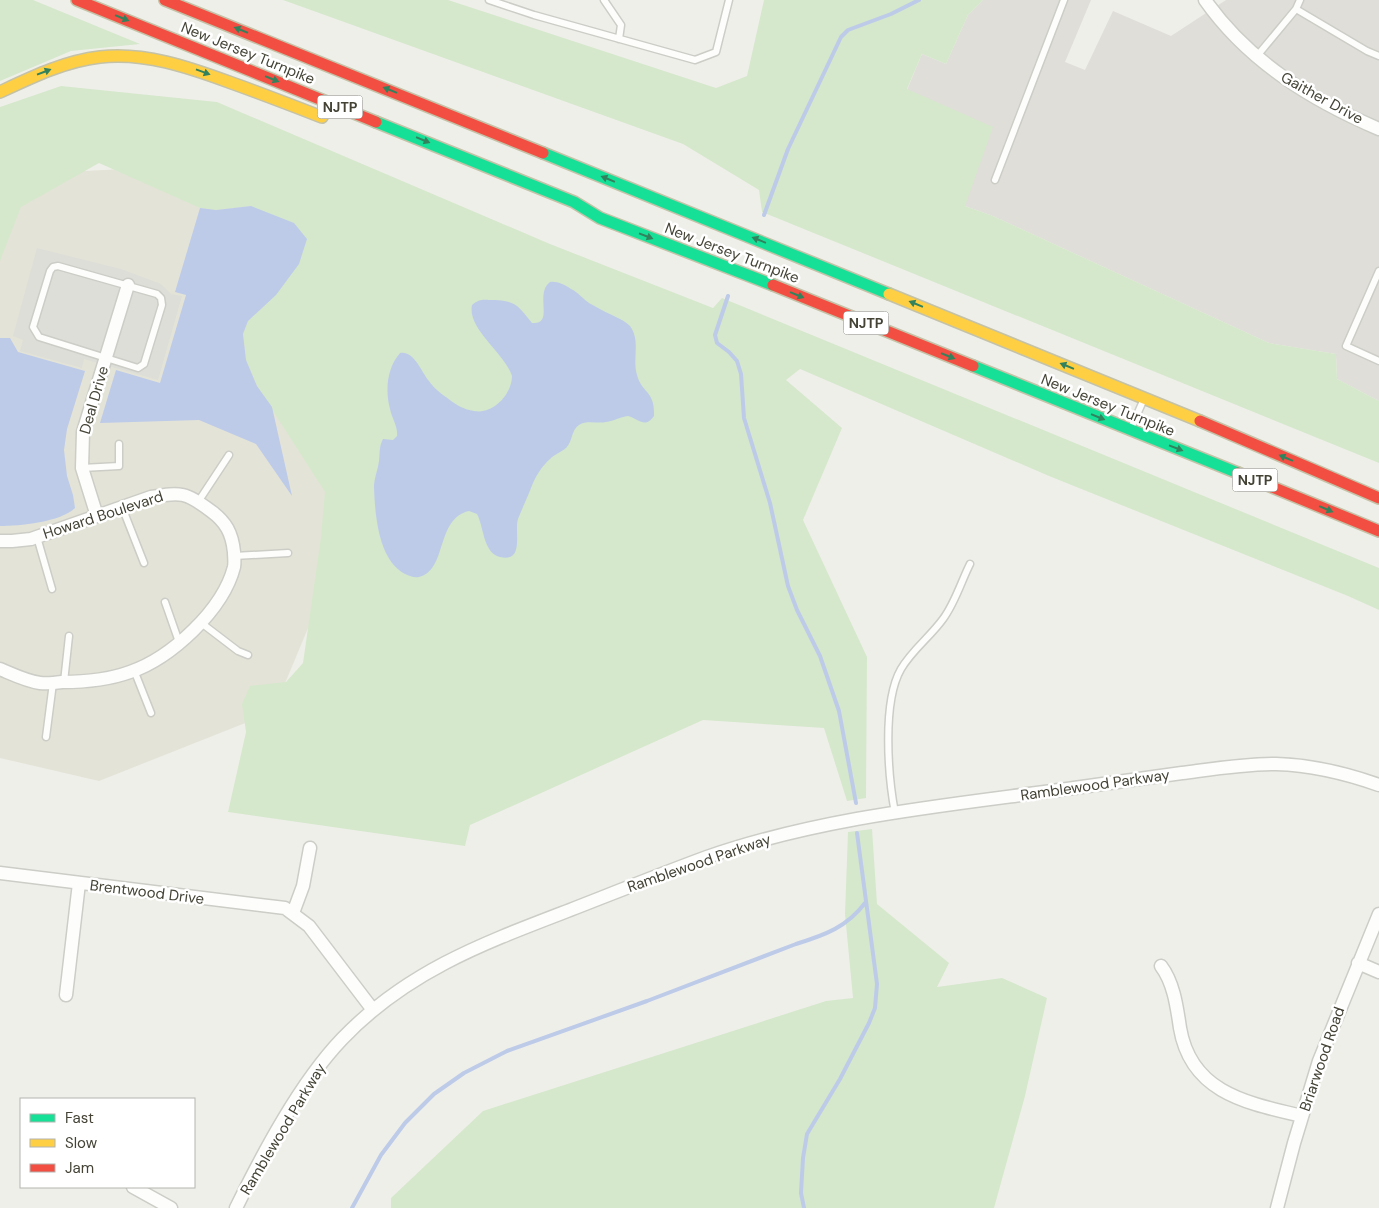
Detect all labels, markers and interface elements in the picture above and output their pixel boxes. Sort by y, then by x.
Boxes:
one-way arrow [115,15,129,23]
street label: New Jersey Turnpike [178,17,318,89]
one-way arrow [234,26,248,34]
street label: Gaither Drive [1277,67,1367,129]
one-way arrow [37,68,52,75]
one-way arrow [196,68,211,76]
one-way arrow [265,76,279,84]
one-way arrow [383,86,397,94]
road number: NJTP [318,95,362,118]
one-way arrow [416,137,430,145]
one-way arrow [600,175,615,183]
street label: New Jersey Turnpike [662,218,802,288]
one-way arrow [638,233,653,240]
one-way arrow [752,236,766,244]
one-way arrow [790,291,805,299]
one-way arrow [909,300,923,308]
road number: NJTP [844,312,888,334]
one-way arrow [940,353,955,360]
one-way arrow [1059,361,1074,369]
street label: Deal Drive [75,364,113,436]
street label: New Jersey Turnpike [1038,369,1178,441]
one-way arrow [1091,414,1105,422]
one-way arrow [1169,444,1184,452]
one-way arrow [1279,453,1293,461]
road number: NJTP [1232,468,1278,492]
street label: Howard Boulevard [40,486,166,544]
one-way arrow [1319,506,1334,514]
street label: Ramblewood Parkway [1019,765,1172,805]
street label: Ramblewood Parkway [625,829,774,897]
street label: Brentwood Drive [89,875,205,909]
street label: Briarwood Road [1295,1004,1349,1114]
street label: Ramblewood Parkway [236,1059,331,1199]
legend [20,1098,195,1188]
text: Fast [65,1108,94,1128]
text: Slow [65,1133,98,1153]
text: Jam [65,1158,94,1178]

